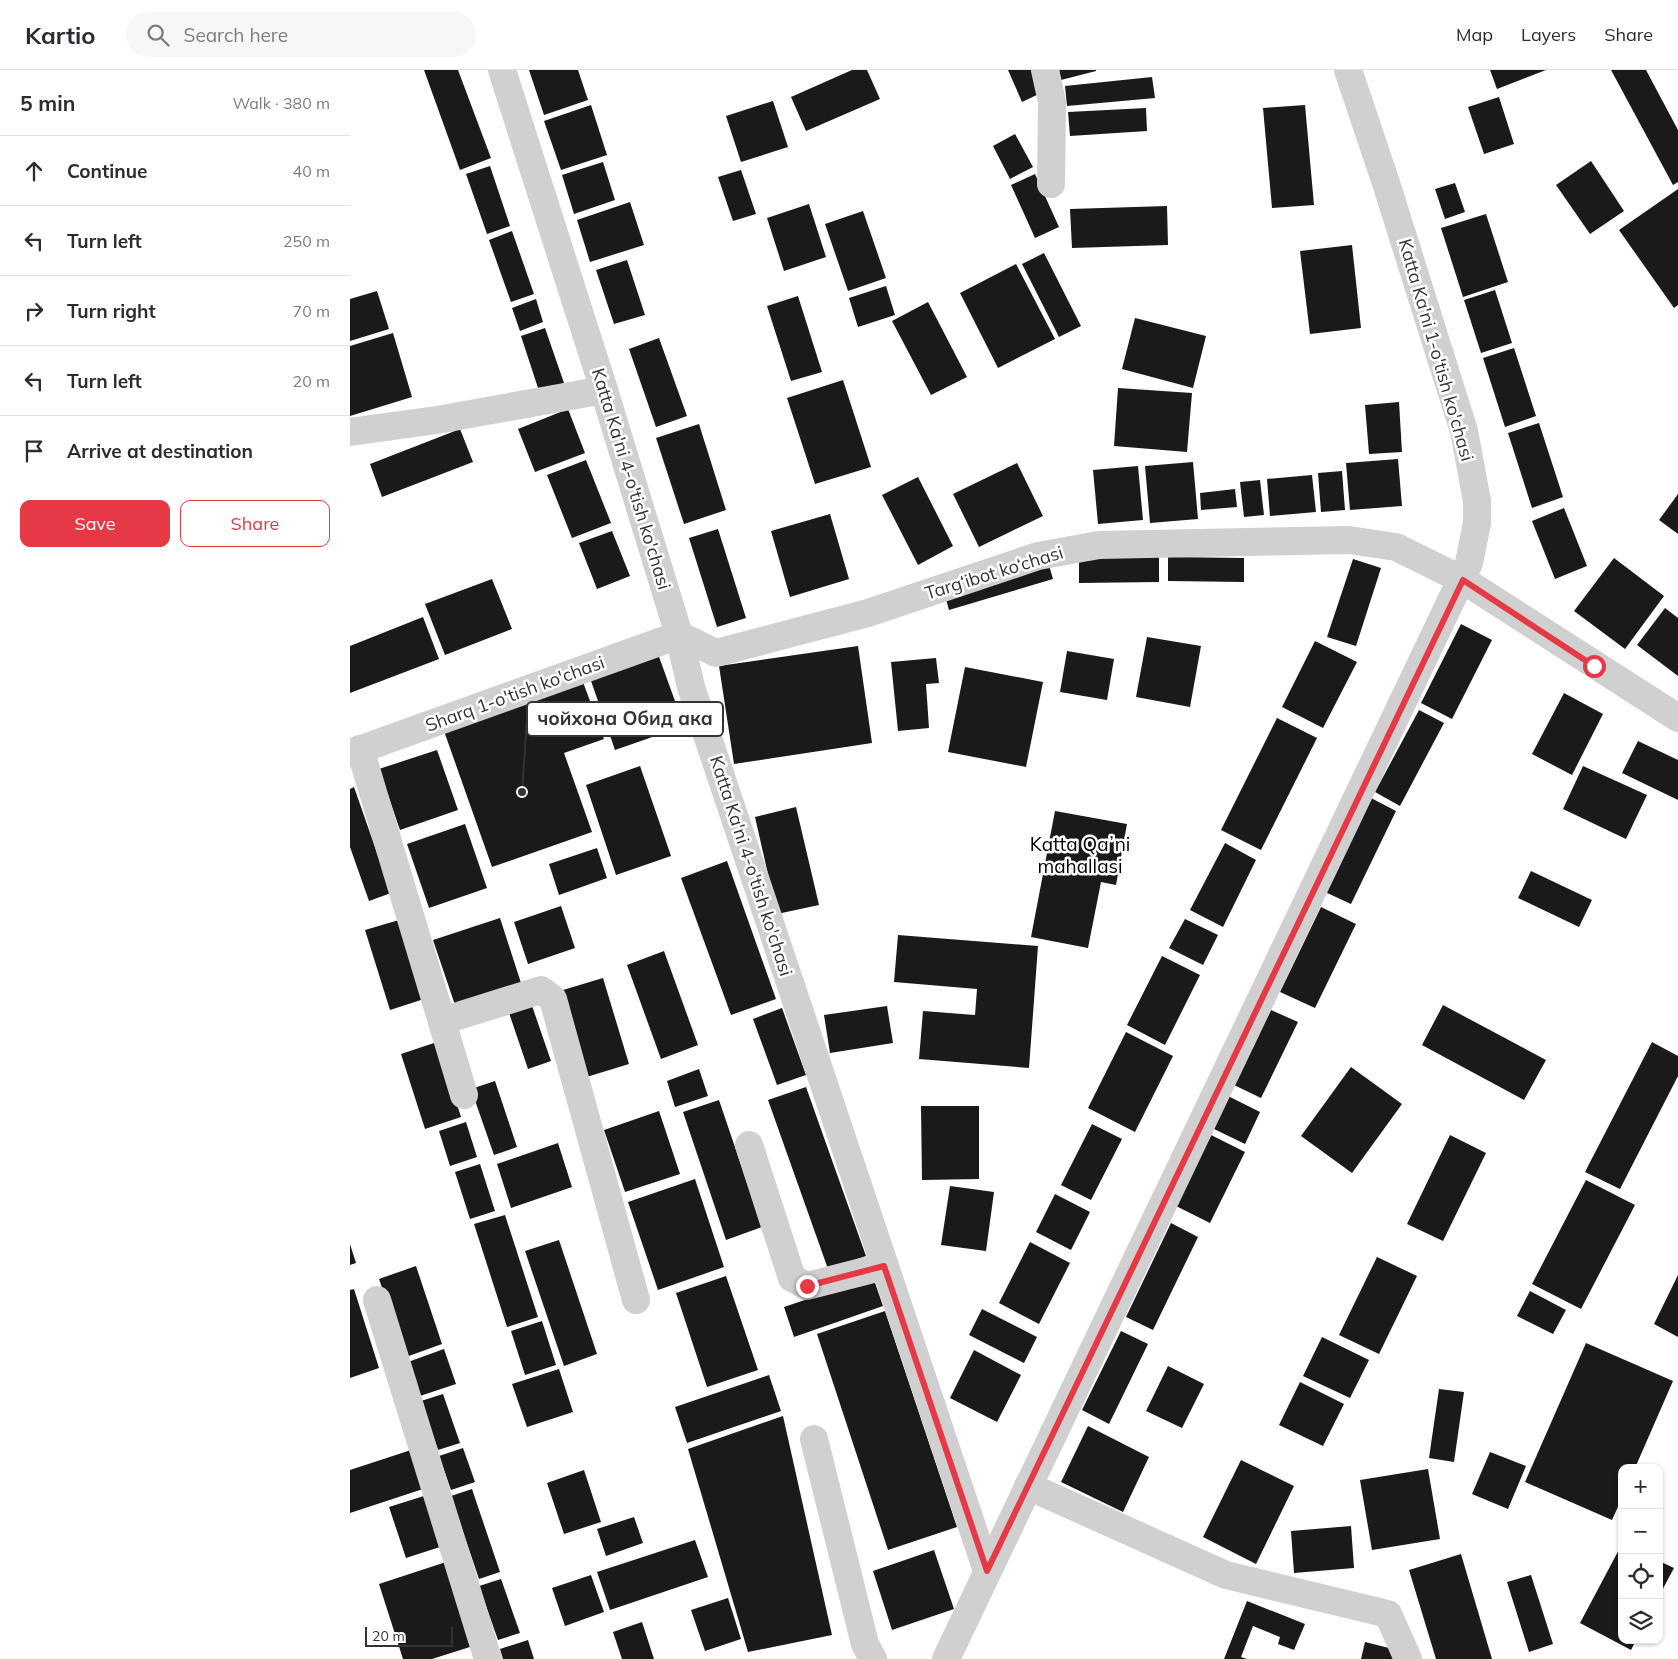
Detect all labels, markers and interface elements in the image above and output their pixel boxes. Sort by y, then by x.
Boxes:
search box [126,12,476,57]
text: Kartio [25,20,96,50]
icon: search [144,21,172,49]
text: Search here [184,23,288,47]
text: Map [1456,23,1493,46]
text: Layers [1521,23,1576,46]
text: Share [1604,23,1653,46]
text: 5 min [20,90,75,116]
text: Walk · 380 m [232,93,330,113]
icon: ahead [20,157,48,185]
text: Continue [67,159,147,183]
text: 40 m [293,161,330,181]
icon: left [20,227,48,255]
text: Turn left [67,229,142,253]
text: 250 m [283,231,330,251]
street label: Katta Ka'ni 1-o'tish ko'chasi [1394,236,1479,464]
icon: right [20,297,48,325]
text: Turn right [67,299,156,323]
text: 70 m [293,301,330,321]
street label: Katta Ka'ni 4-o'tish ko'chasi [587,365,676,592]
icon: left [20,367,48,395]
text: Turn left [67,369,142,393]
text: 20 m [293,371,330,391]
icon: arrive [20,437,48,465]
text: Arrive at destination [67,439,253,463]
button: Save [20,500,170,547]
button: Share [180,500,330,547]
street label: Targ‘ibot ko‘chasi [922,541,1066,604]
street label: Sharq 1-o'tish ko'chasi [422,650,608,737]
route start [1583,655,1606,678]
callout: чойхона Обид ака [527,702,723,736]
text: чойхона Обид ака [537,706,713,730]
street label: Katta Ka'ni 4-o'tish ko'chasi [705,753,798,979]
district label: Katta Qaʼni mahallasi [1030,832,1130,878]
route end [796,1275,819,1298]
map controls [1618,1464,1663,1644]
button: + [1618,1464,1663,1509]
button: − [1618,1509,1663,1554]
button: locate [1618,1554,1663,1599]
button: layers [1618,1599,1663,1644]
scale bar [365,1624,452,1647]
text: 20 m [372,1627,405,1645]

